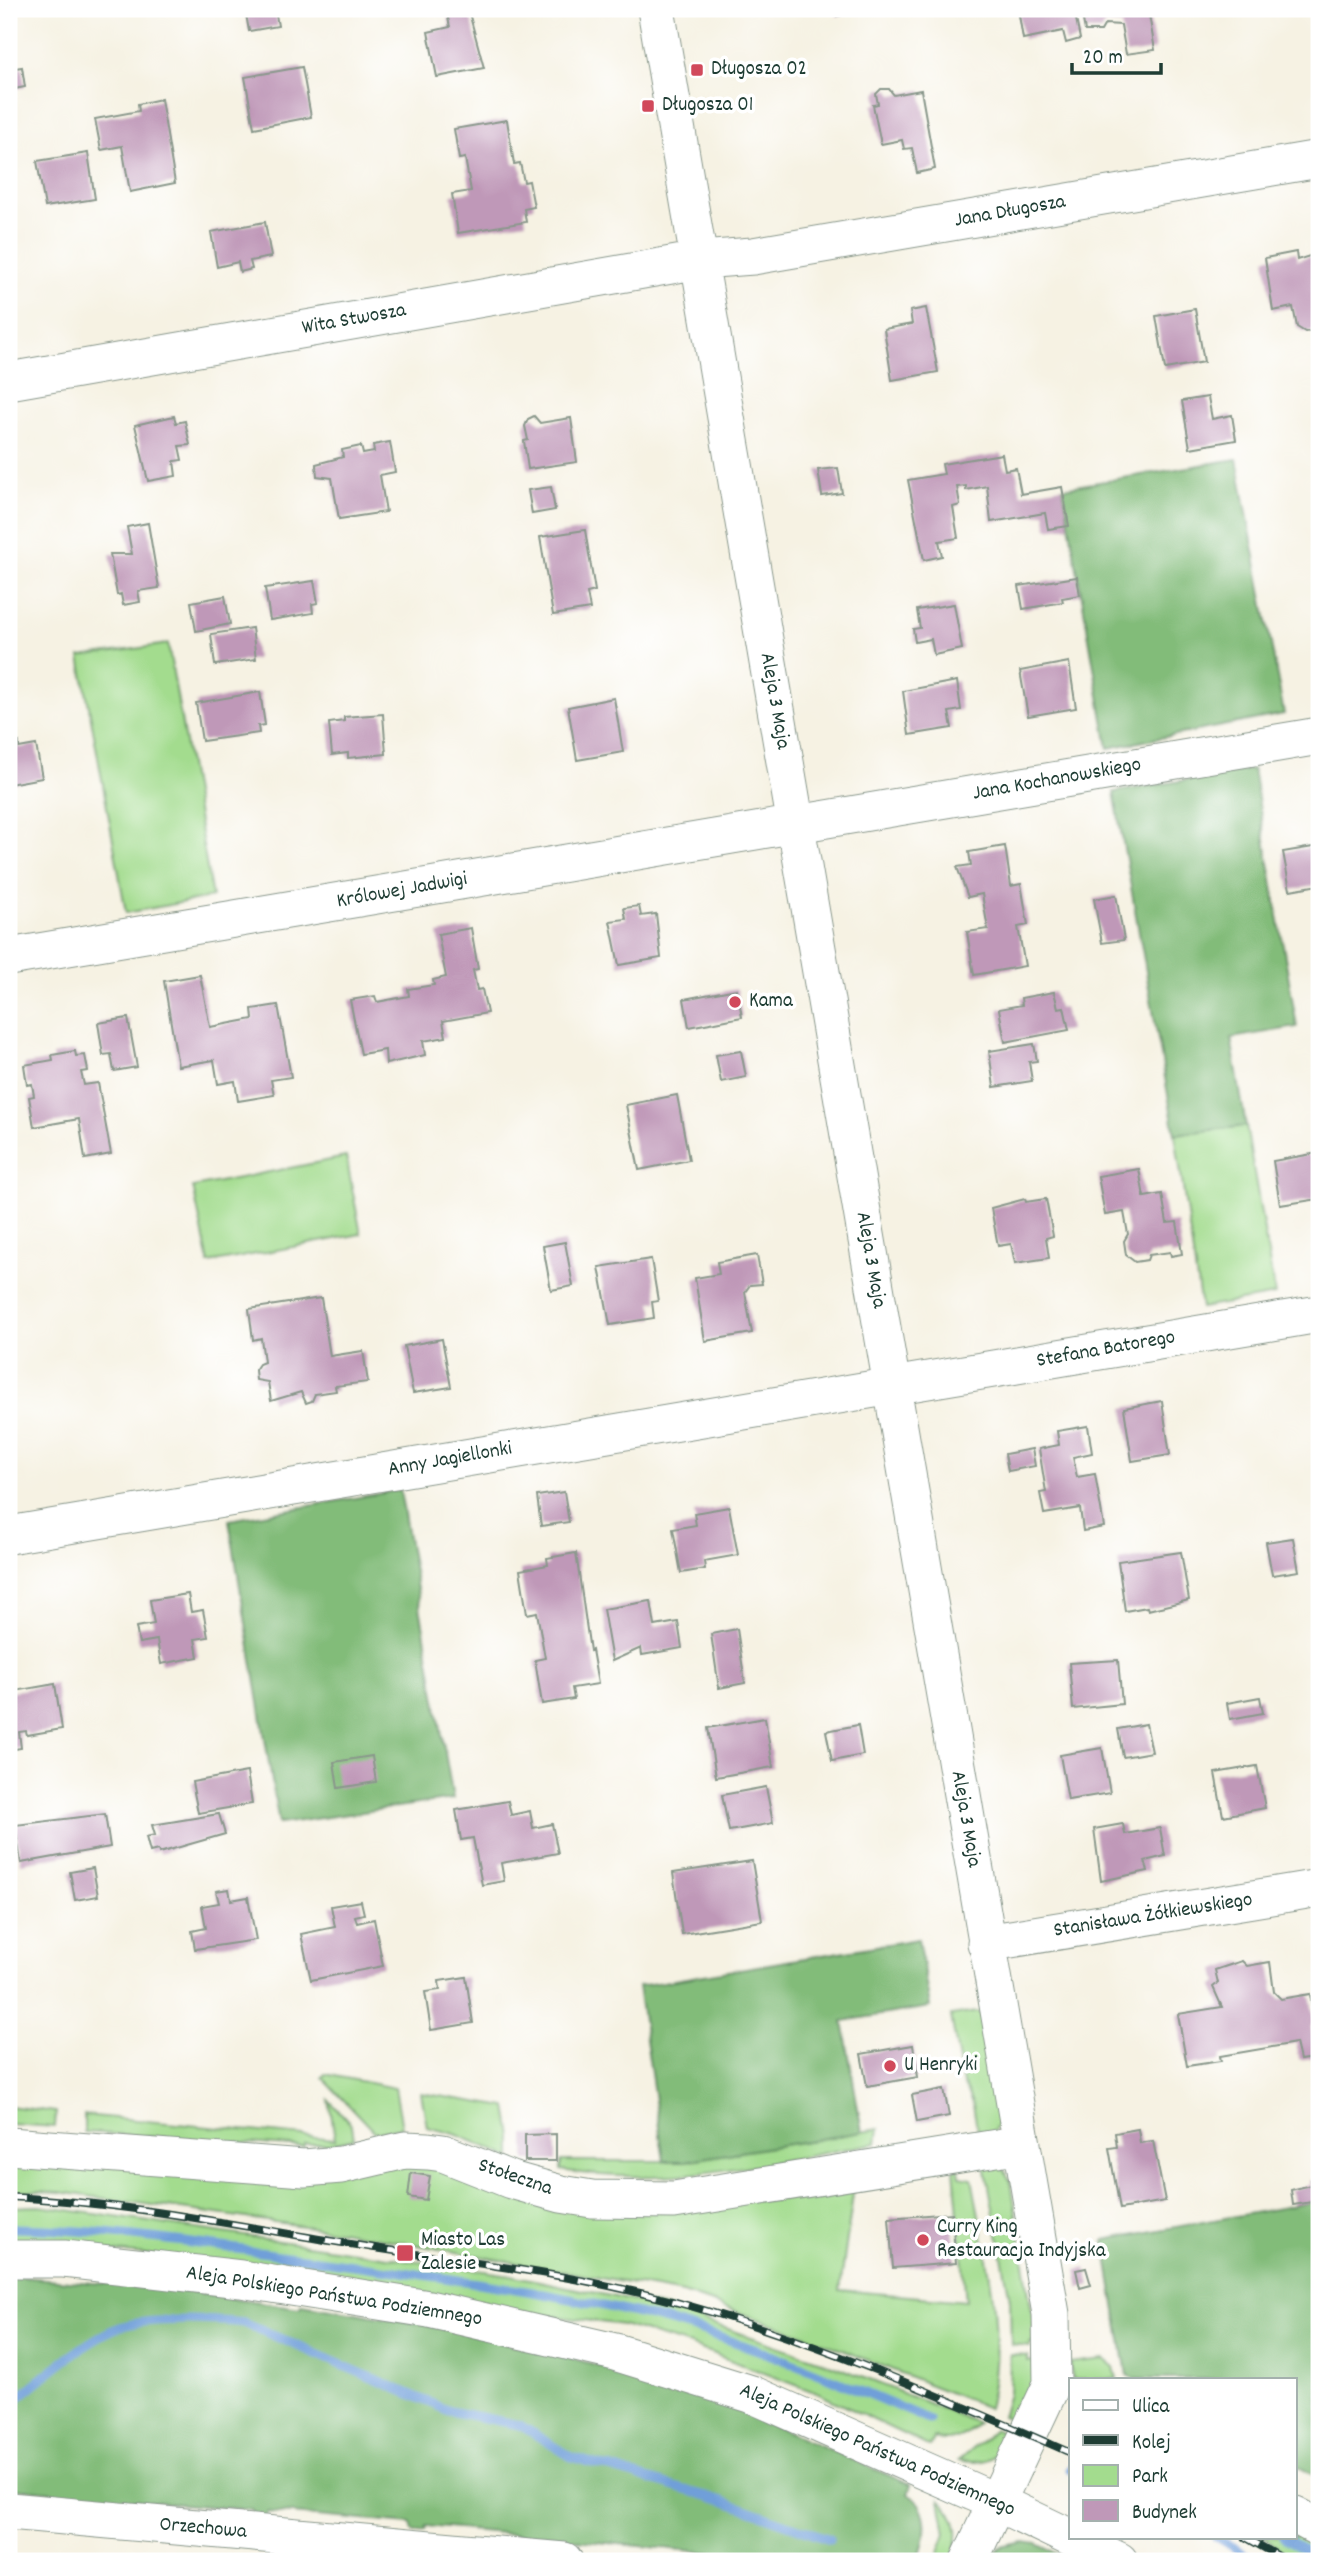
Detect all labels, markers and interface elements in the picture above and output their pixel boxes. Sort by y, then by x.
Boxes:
scale bar [1072,32,1162,76]
text: 20 m [1083,44,1123,74]
place label: Długosza 02 [711,55,807,85]
marker: Długosza 02 [689,62,705,78]
place label: Długosza 01 [662,91,753,121]
marker: Długosza 01 [640,98,656,114]
street label: Jana Długosza [952,187,1069,237]
street label: Wita Stwosza [300,296,409,344]
street label: Aleja 3 Maja [751,650,797,753]
street label: Jana Kochanowskiego [970,750,1144,810]
street label: Królowej Jadwigi [334,865,470,917]
place label: Kama [749,987,794,1017]
marker: Kama [727,994,743,1010]
street label: Aleja 3 Maja [847,1209,893,1312]
street label: Stefana Batorego [1034,1323,1178,1377]
street label: Anny Jagiellonki [386,1434,515,1486]
street label: Aleja 3 Maja [942,1768,988,1871]
street label: Stanisława Żółkiewskiego [1051,1885,1255,1947]
place label: U Henryki [904,2051,978,2081]
marker: U Henryki [882,2058,898,2074]
street label: Stołeczna [474,2151,557,2205]
place label: Curry King Restauracja Indyjska [937,2213,1107,2267]
place label: Miasto Las Zalesie [421,2226,505,2280]
marker: Curry King Restauracja Indyjska [915,2232,931,2248]
marker: Miasto Las Zalesie [395,2243,415,2263]
street label: Aleja Polskiego Państwa Podziemnego [184,2259,484,2335]
street label: Aleja Polskiego Państwa Podziemnego [734,2376,1020,2526]
legend [1069,2378,1296,2538]
text: Ulica [1132,2393,1170,2423]
text: Kolej [1132,2429,1171,2459]
text: Park [1132,2463,1168,2493]
text: Budynek [1132,2499,1197,2529]
street label: Orzechowa [158,2510,249,2548]

